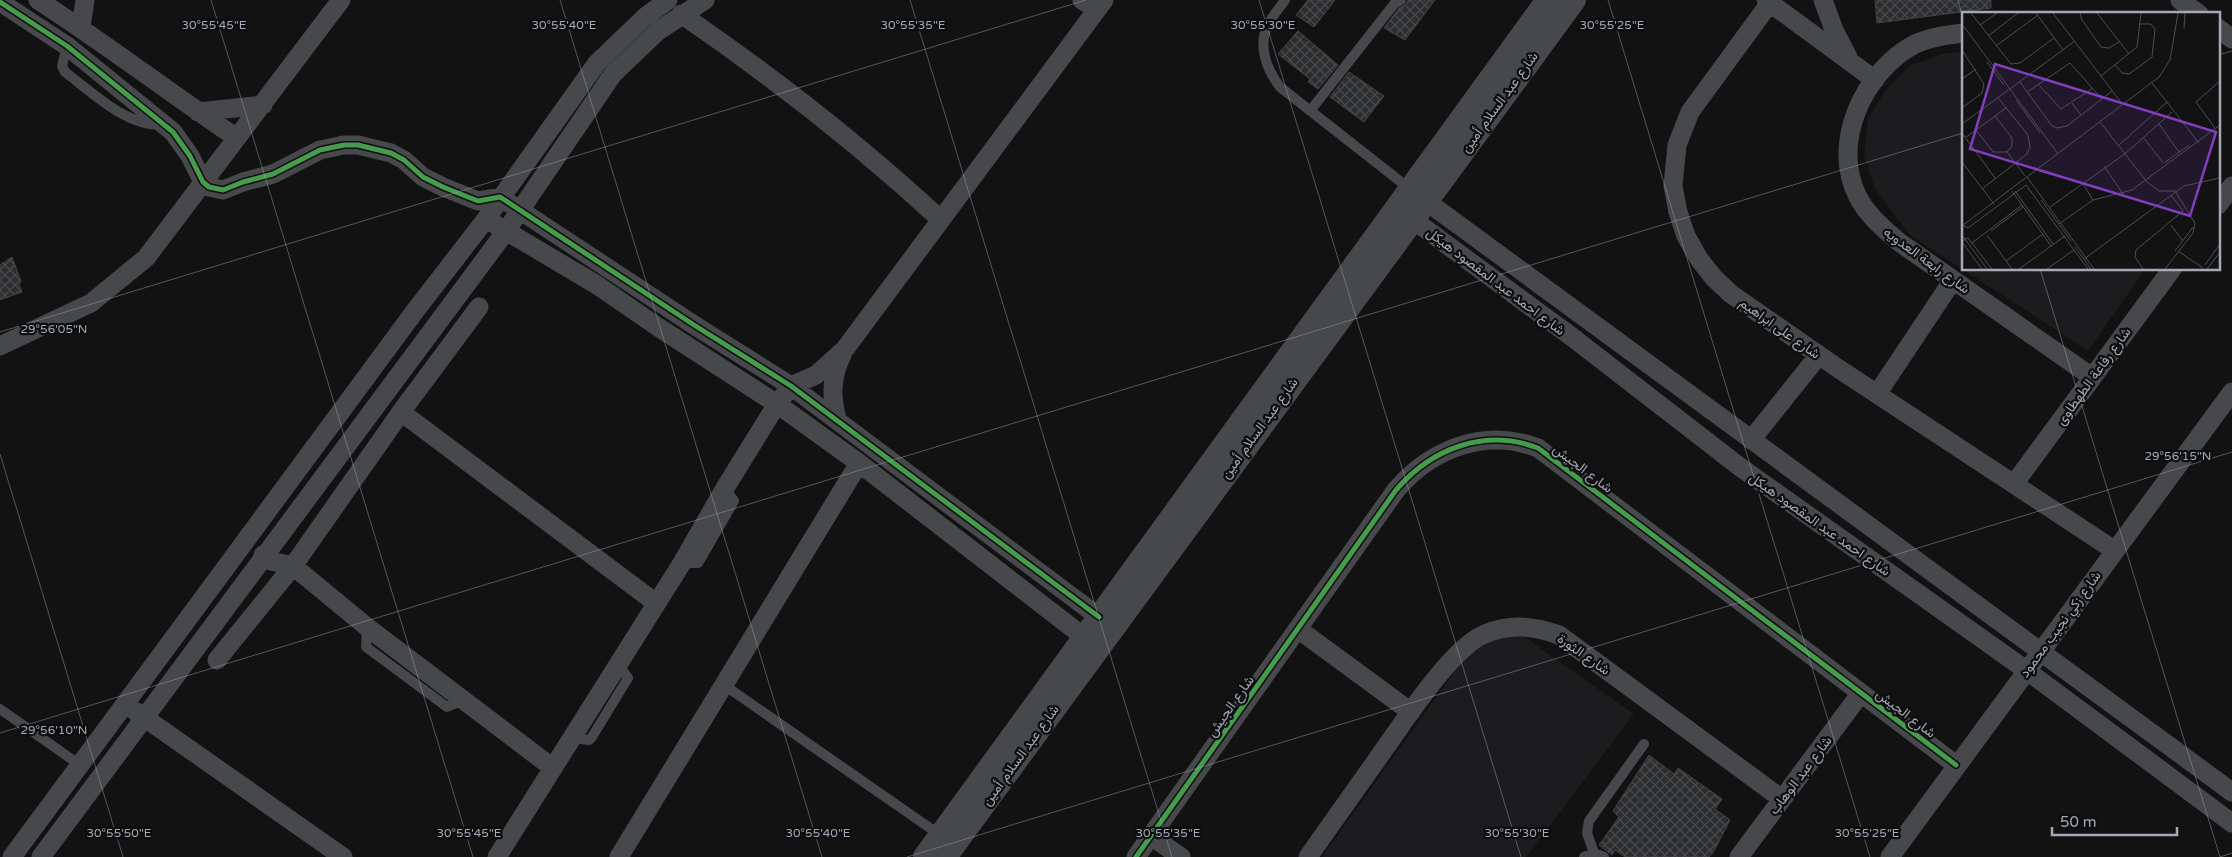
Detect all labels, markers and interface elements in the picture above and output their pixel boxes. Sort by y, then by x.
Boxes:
inset map [1962,12,2220,270]
text: 30°55'45"E [181,18,247,32]
text: 30°55'40"E [531,18,597,32]
text: 30°55'35"E [880,18,946,32]
text: 30°55'30"E [1230,18,1296,32]
text: 30°55'25"E [1579,18,1645,32]
street label: شارع عبد السلام أمين [1457,48,1543,157]
street label: شارع رابعة العدويه [1879,223,1973,299]
street label: شارع احمد عبد المقصود هيكل [1422,224,1568,341]
street label: شارع على ابراهيم [1735,294,1824,364]
text: 29°56'05"N [21,322,88,336]
street label: شارع رفاعة الطهطاوى [2052,324,2136,430]
street label: شارع عبد السلام أمين [1217,374,1303,483]
street label: شارع الجيش [1548,440,1616,498]
text: 29°56'15"N [2145,449,2212,463]
street label: شارع احمد عبد المقصود هيكل [1744,469,1894,581]
street label: شارع زكي نجيب محمود [2016,568,2107,683]
street label: شارع الثورة [1553,630,1613,680]
street label: شارع الجيش [1203,672,1259,741]
street label: شارع الجيش [1871,685,1939,743]
street label: شارع عبد السلام أمين [978,701,1064,810]
text: 29°56'10"N [21,723,88,737]
street label: شارع عبد الوهاب [1765,733,1837,819]
scale bar [2052,804,2177,836]
text: 50 m [2060,813,2097,831]
text: 30°55'50"E [86,826,152,840]
text: 30°55'45"E [436,826,502,840]
text: 30°55'40"E [785,826,851,840]
text: 30°55'35"E [1135,826,1201,840]
text: 30°55'30"E [1484,826,1550,840]
text: 30°55'25"E [1834,826,1900,840]

